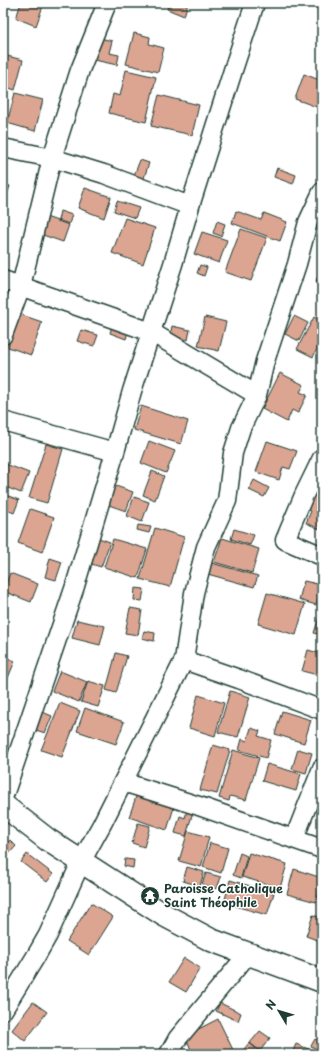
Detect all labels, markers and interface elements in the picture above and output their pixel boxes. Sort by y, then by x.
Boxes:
place label: Paroisse Catholique Saint Théophile [164,879,283,911]
temple icon: Paroisse Catholique Saint Théophile [139,885,161,907]
north arrow [259,991,299,1031]
text: N [261,996,280,1013]

